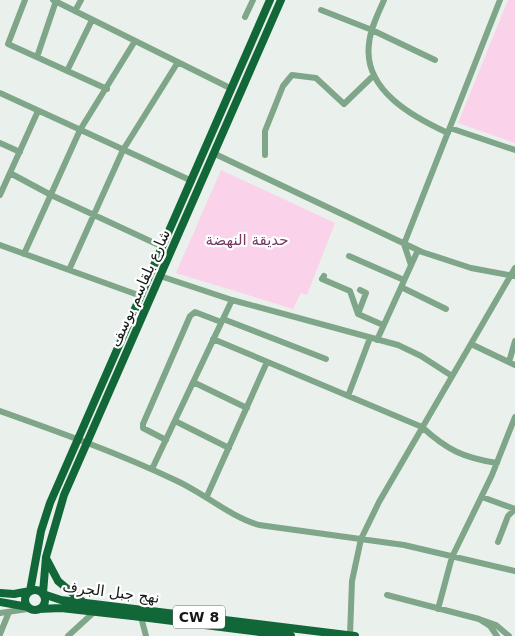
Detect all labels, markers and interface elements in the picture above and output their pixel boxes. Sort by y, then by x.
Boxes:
street label: شارع بلقاسم يوسف [106,226,174,350]
park label: حديقة النهضة [206,231,288,249]
street label: نهج جبل الجرف [61,577,161,607]
road number: CW 8 [173,606,225,628]

